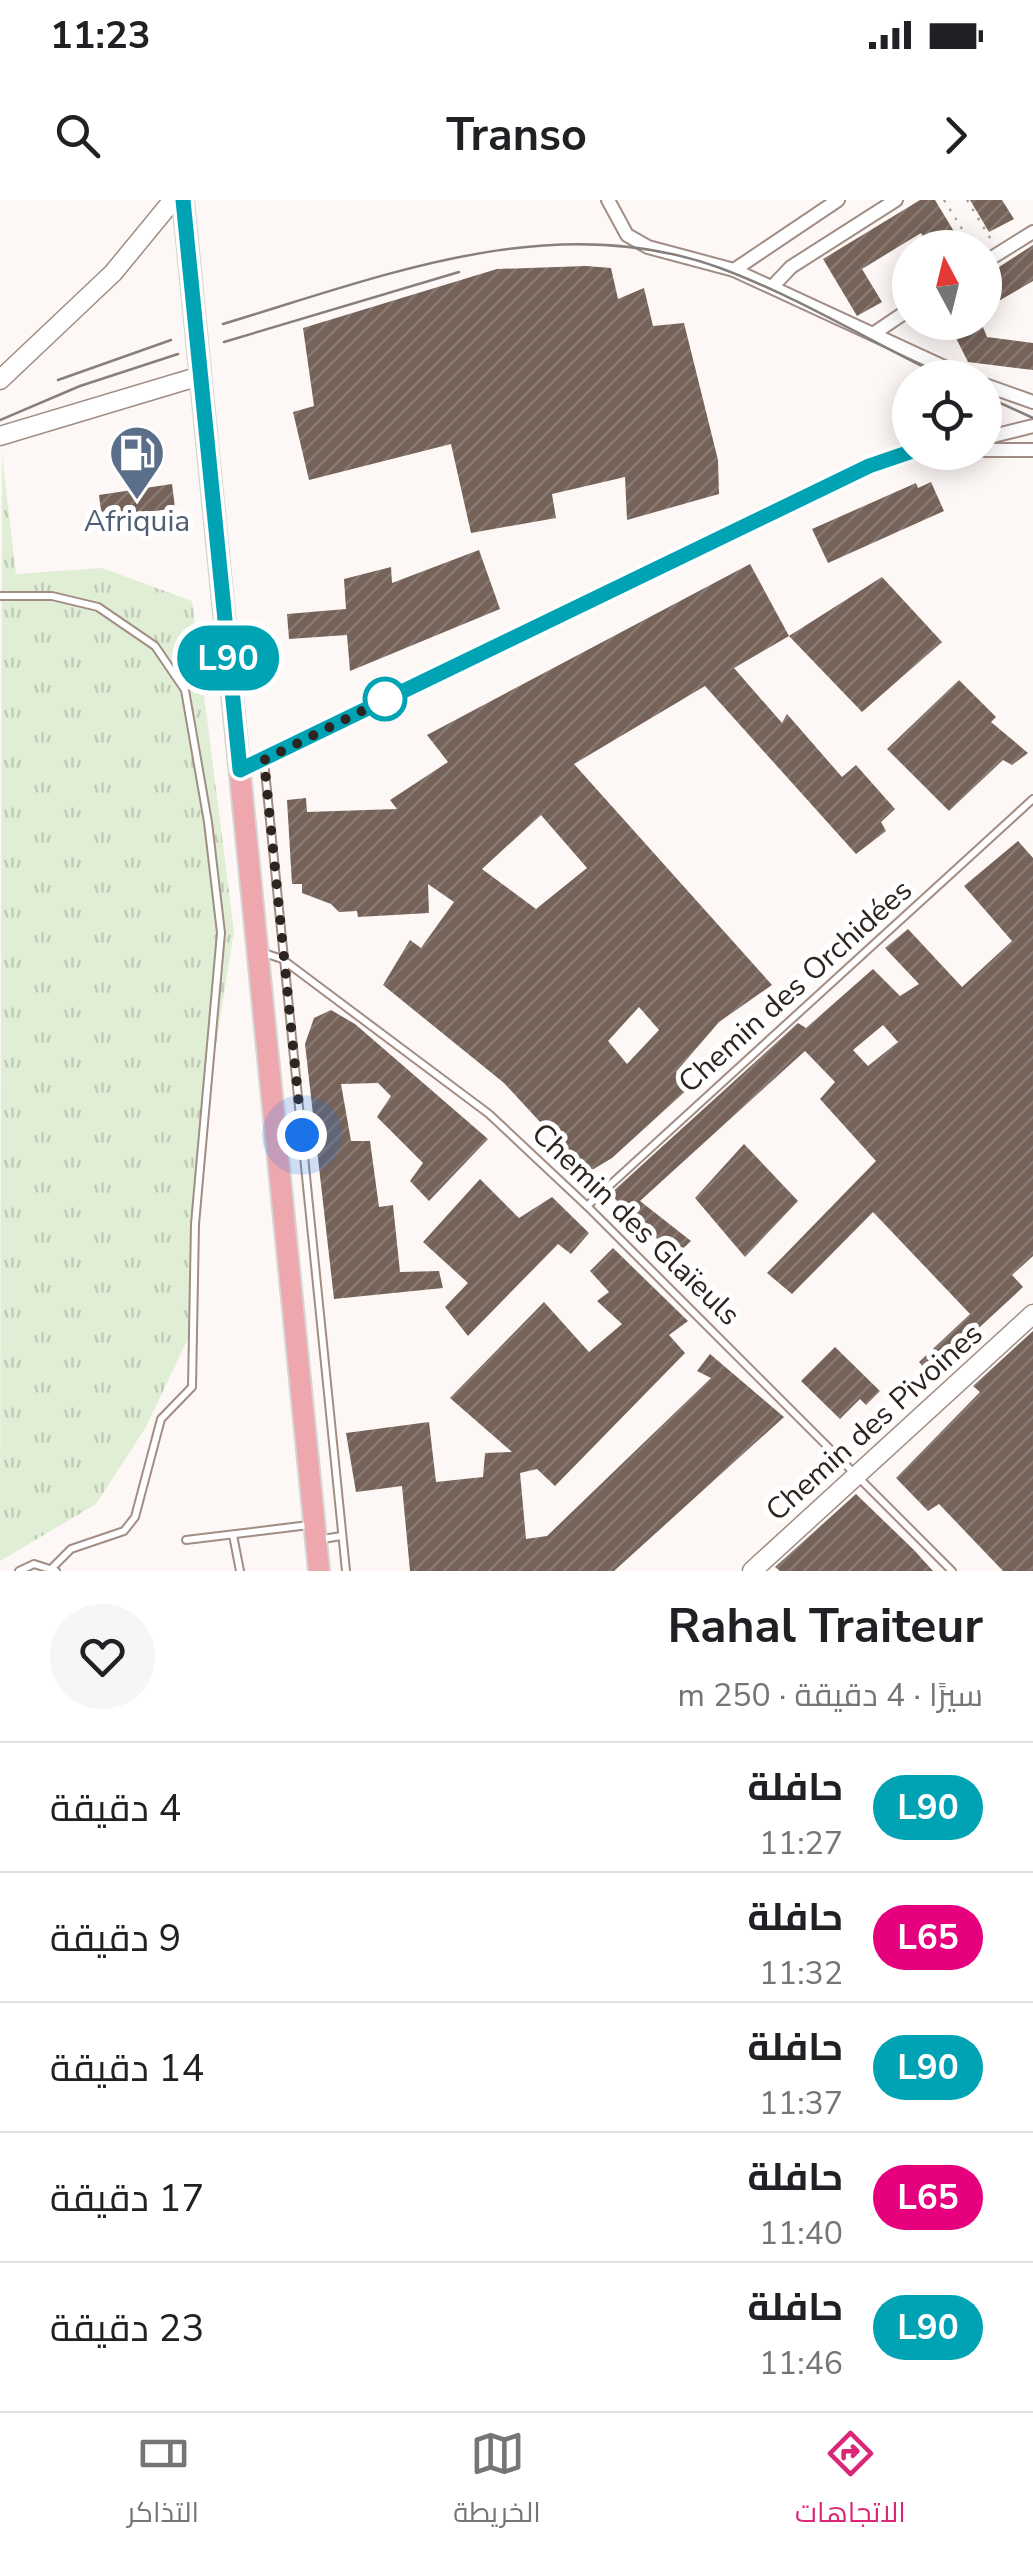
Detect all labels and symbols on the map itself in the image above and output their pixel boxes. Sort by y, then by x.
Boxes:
north arrow [892,230,1002,340]
fuel station icon: Afriquia [107,423,167,502]
place label: Afriquia [84,501,190,542]
line badge: L90 [170,626,286,690]
unlabelled marker [364,678,406,720]
street label: Chemin des Orchidées [670,870,921,1102]
your location [277,1110,327,1160]
street label: Chemin des Glaïeuls [522,1114,749,1335]
street label: Chemin des Pivoines [757,1314,992,1531]

